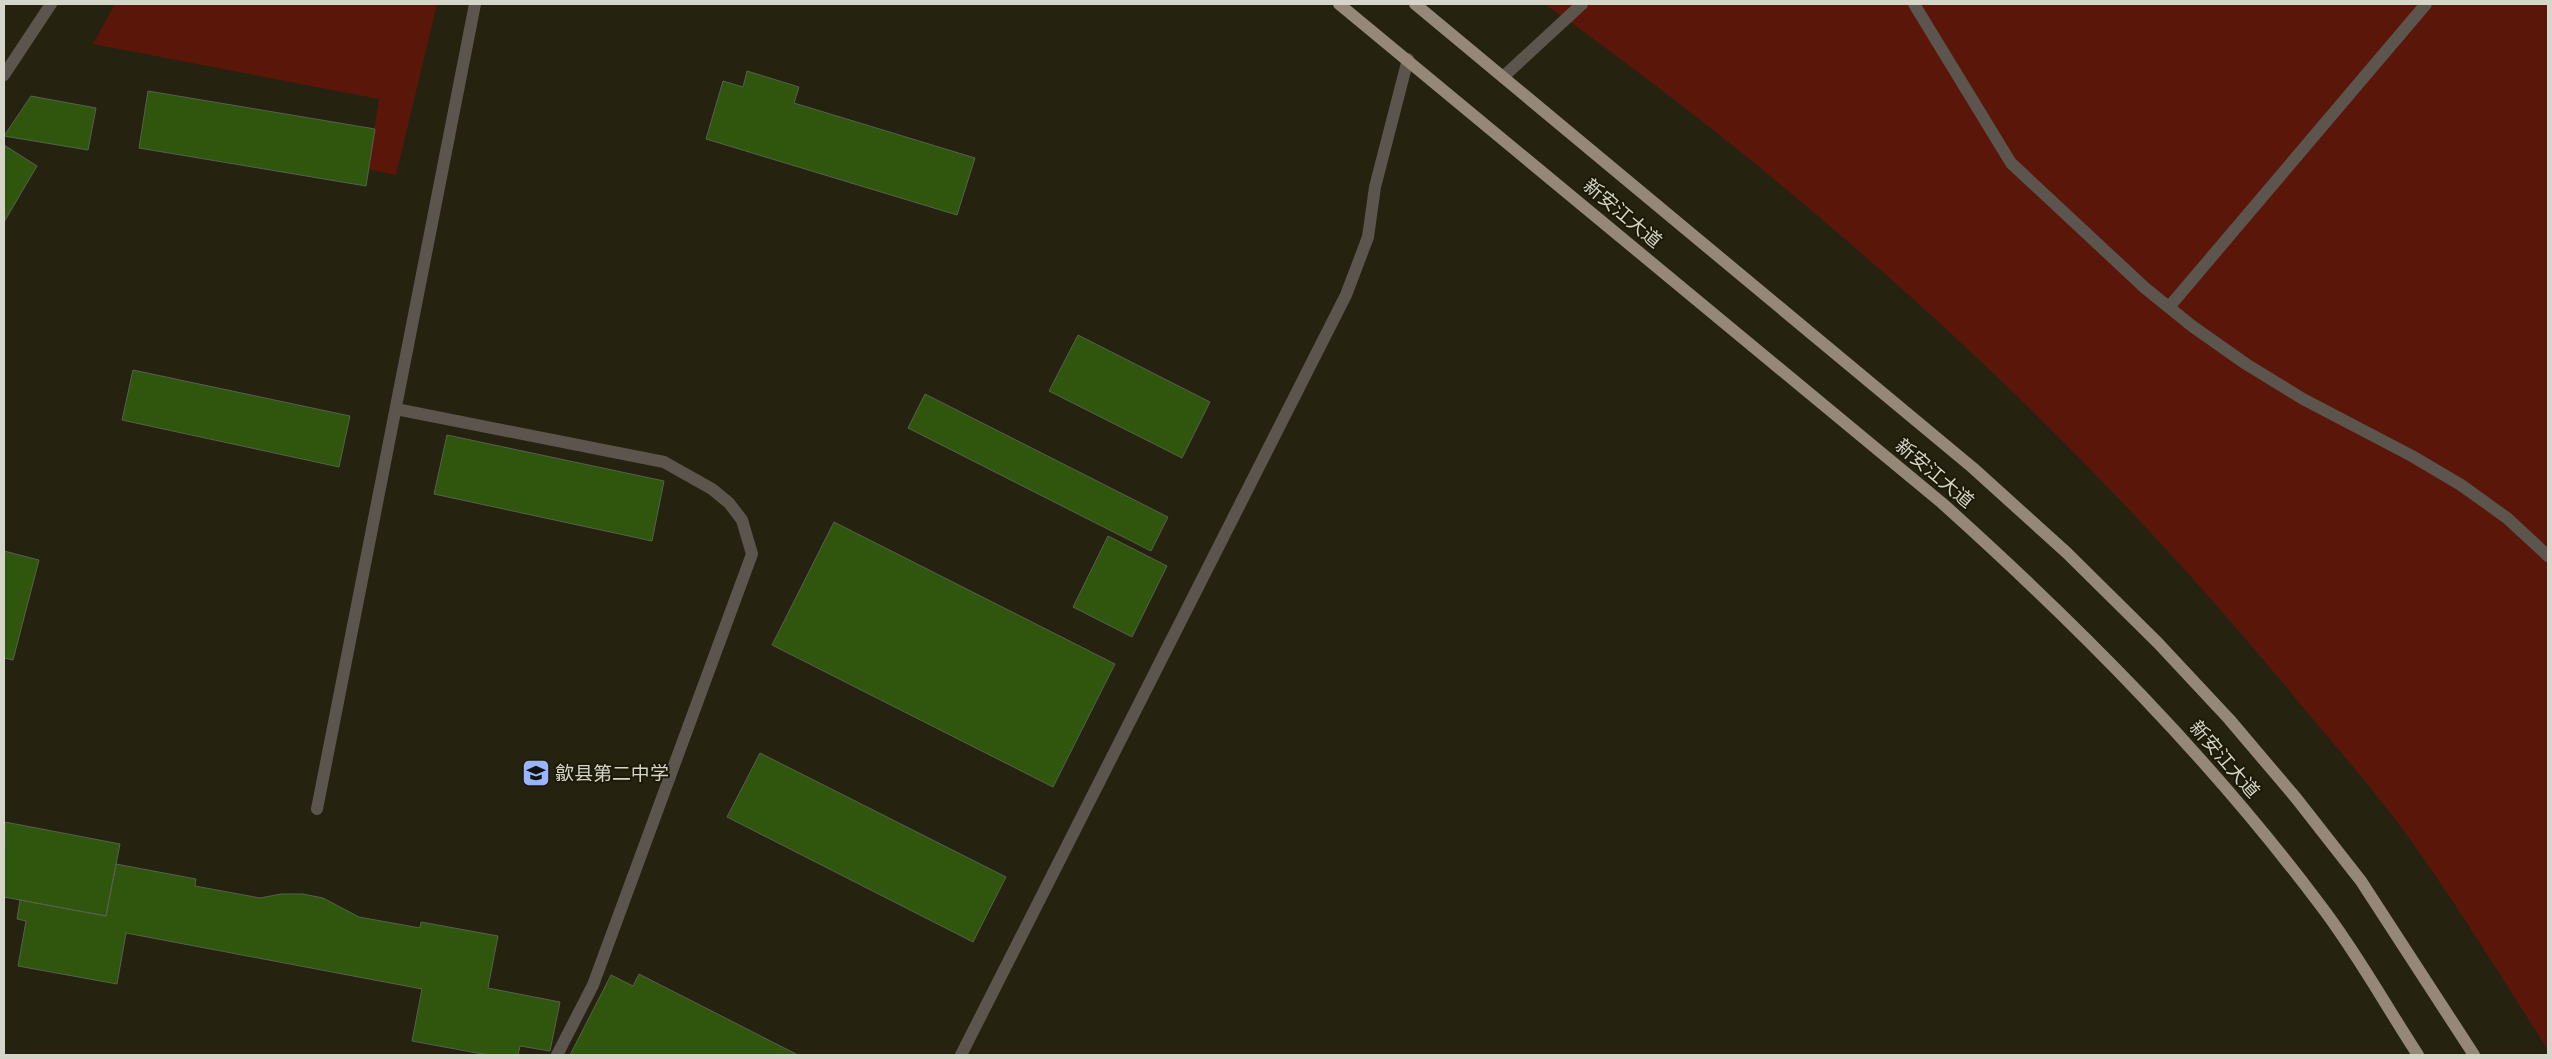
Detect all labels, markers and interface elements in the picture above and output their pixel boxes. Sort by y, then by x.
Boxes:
street label: 新安江大道 [1579,174,1666,253]
street label: 新安江大道 [1891,434,1978,513]
street label: 新安江大道 [2185,716,2264,803]
school or university icon: 歙县第二中学 [521,758,551,788]
place label: 歙县第二中学 [555,762,669,785]

